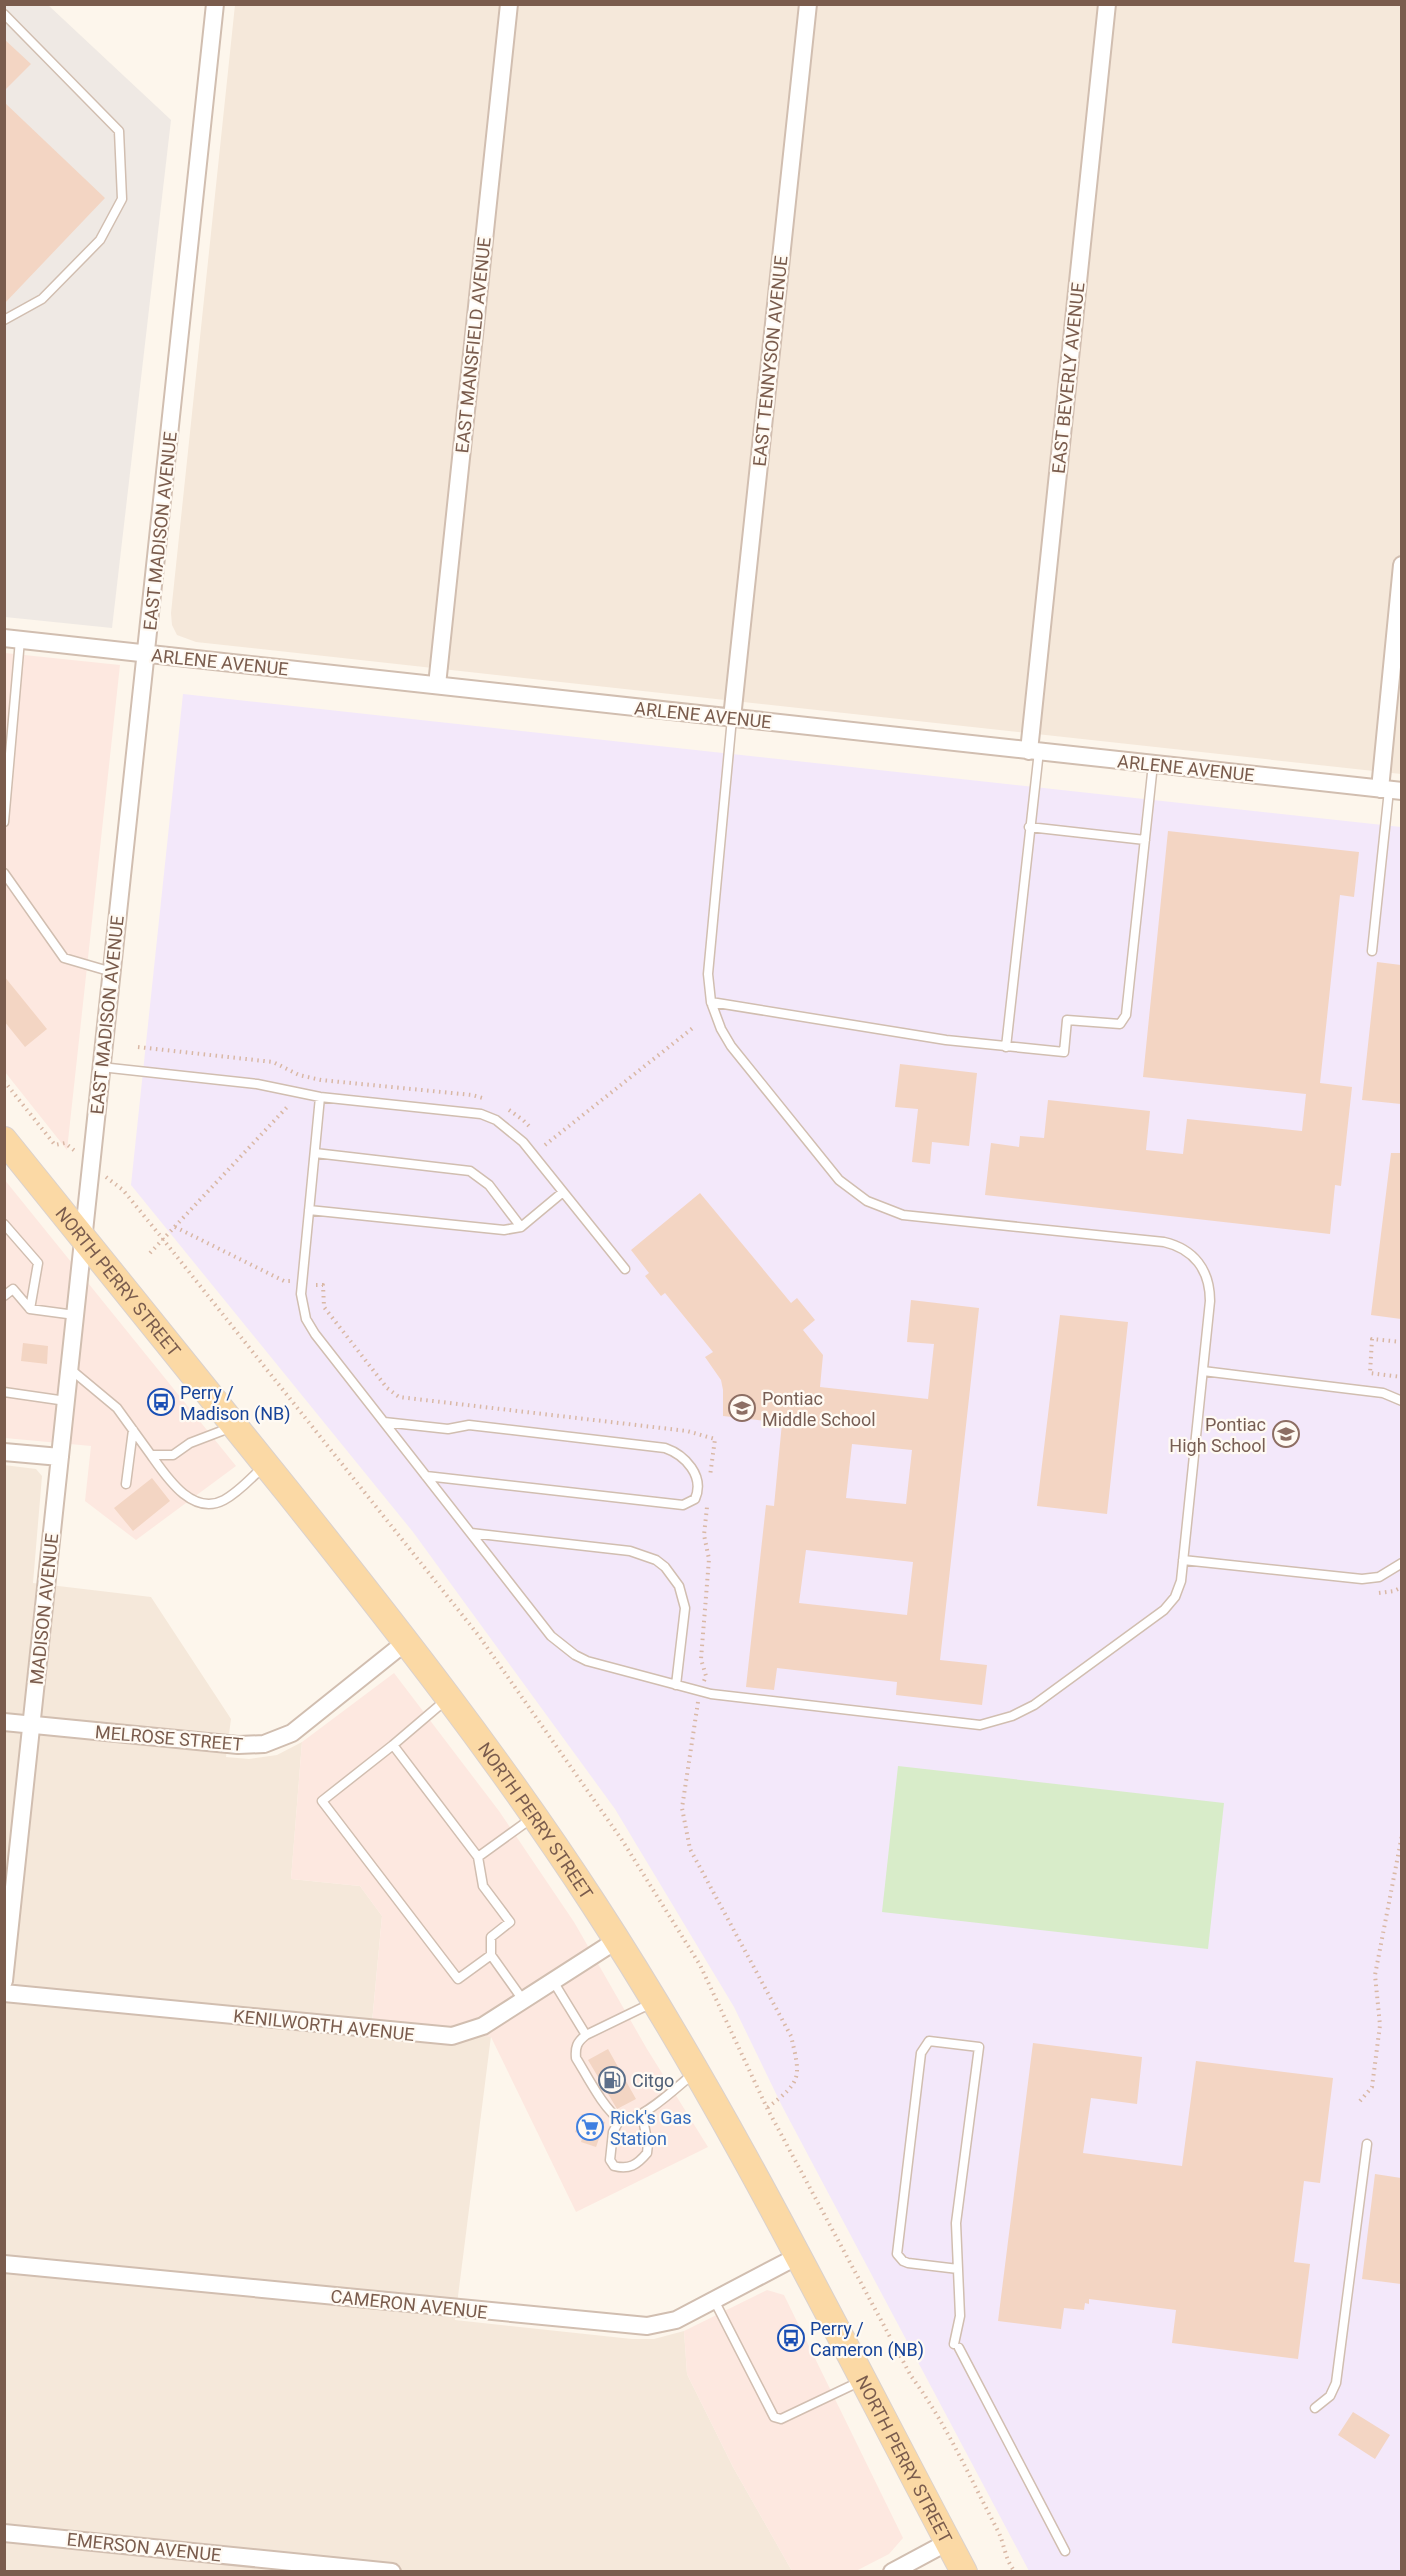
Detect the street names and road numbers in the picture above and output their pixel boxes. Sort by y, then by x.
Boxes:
street label: EAST MANSFIELD AVENUE [451,236,495,454]
street label: EAST TENNYSON AVENUE [748,254,792,468]
street label: EAST BEVERLY AVENUE [1048,281,1088,475]
street label: EAST MADISON AVENUE [139,431,181,631]
street label: ARLENE AVENUE [150,644,290,680]
street label: ARLENE AVENUE [633,697,773,733]
street label: ARLENE AVENUE [1116,750,1256,786]
street label: EAST MADISON AVENUE [86,915,128,1115]
street label: NORTH PERRY STREET [52,1202,185,1361]
street label: MADISON AVENUE [26,1532,62,1686]
street label: MELROSE STREET [94,1721,244,1755]
street label: NORTH PERRY STREET [474,1738,598,1903]
street label: KENILWORTH AVENUE [232,2005,416,2045]
street label: CAMERON AVENUE [330,2285,488,2323]
street label: NORTH PERRY STREET [852,2372,957,2547]
street label: EMERSON AVENUE [66,2528,222,2566]

